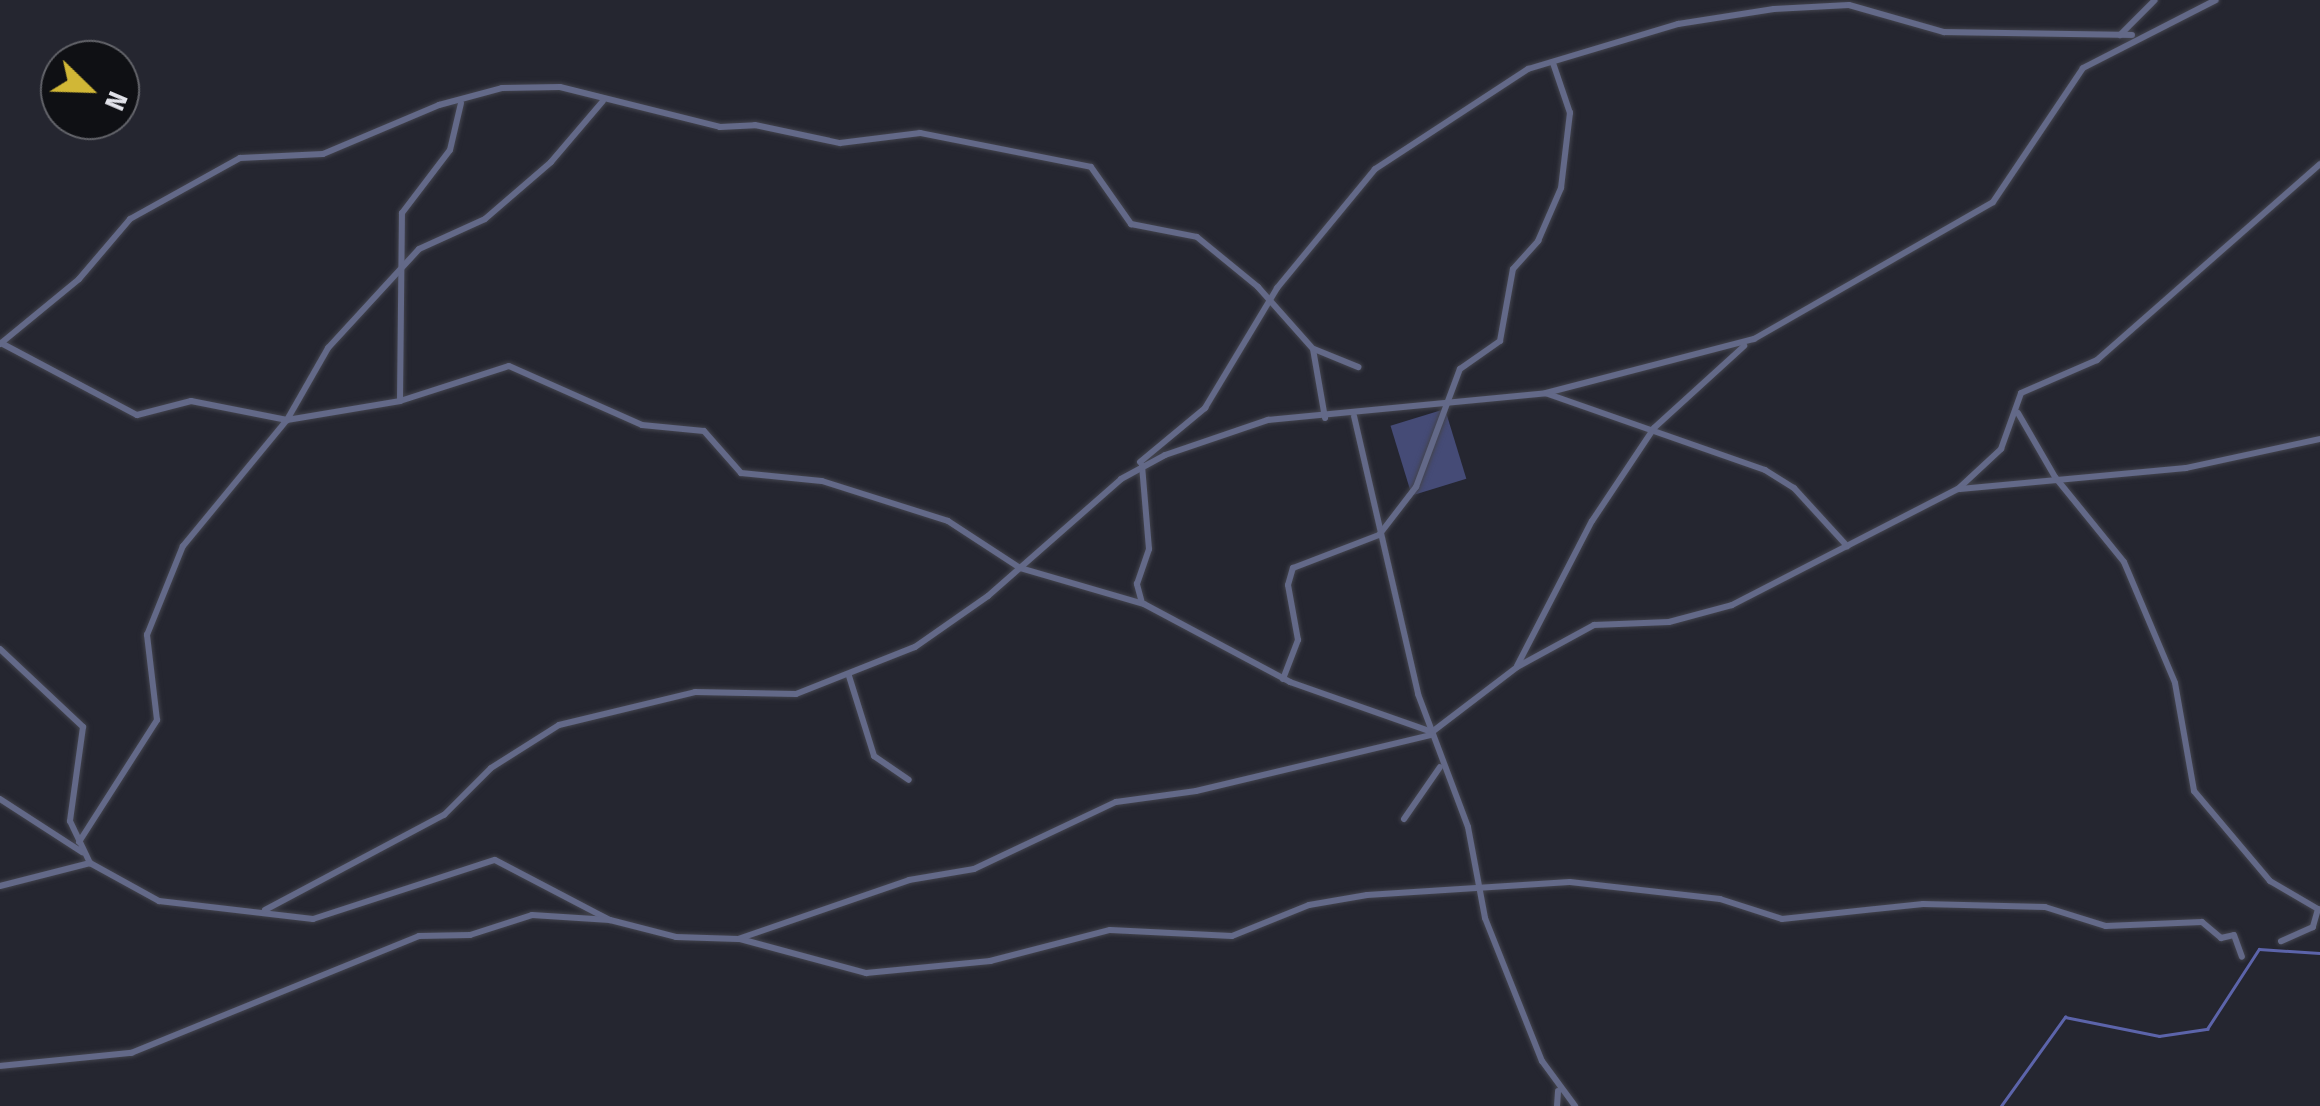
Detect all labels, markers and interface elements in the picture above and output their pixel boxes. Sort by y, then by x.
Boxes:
north arrow [40,40,140,140]
text: N [98,87,135,115]

